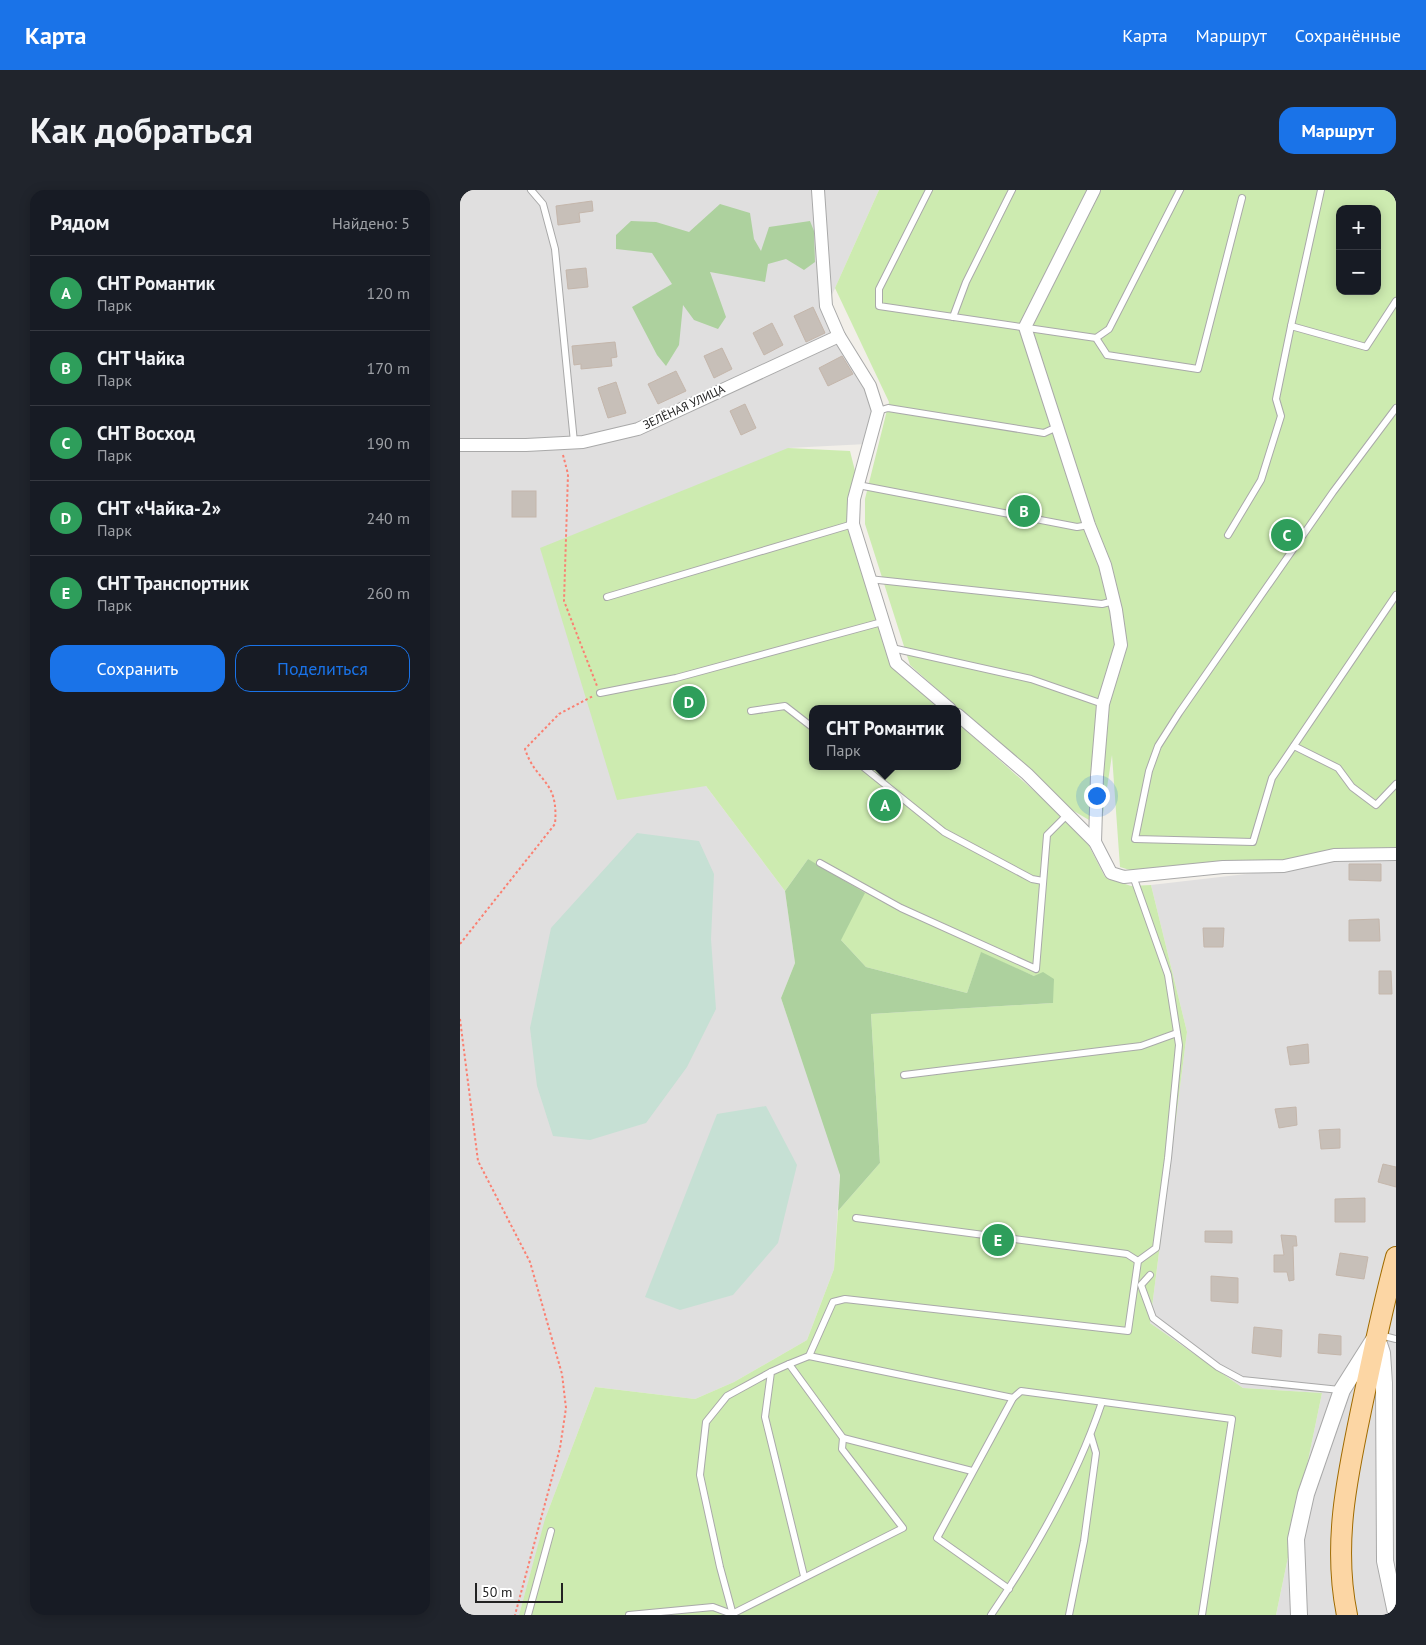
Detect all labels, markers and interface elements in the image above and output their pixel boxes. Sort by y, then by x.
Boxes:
text: Карта [25,20,87,51]
text: Карта [1122,24,1168,47]
text: Маршрут [1196,24,1267,47]
text: Сохранённые [1295,24,1401,47]
text: Как добраться [30,107,253,153]
button: Маршрут [1279,107,1396,154]
map controls [1336,205,1381,295]
button: + [1336,205,1381,250]
text: Рядом [50,209,109,236]
text: Найдено: 5 [332,213,410,233]
button: − [1336,250,1381,295]
text: СНТ Романтик [97,271,215,295]
text: A [61,283,71,303]
text: 120 m [367,283,410,303]
text: Парк [97,295,132,315]
text: СНТ Чайка [97,346,185,370]
text: B [61,358,71,378]
text: 170 m [367,358,410,378]
text: Парк [97,370,132,390]
street label: ЗЕЛЁНАЯ УЛИЦА [640,381,727,432]
text: СНТ Восход [97,421,195,445]
text: C [62,433,70,453]
text: 190 m [367,433,410,453]
text: Парк [97,445,132,465]
pin: B [1008,492,1040,530]
text: СНТ «Чайка-2» [97,496,221,520]
text: D [61,508,71,528]
text: 240 m [367,508,410,528]
pin: C [1271,516,1303,554]
text: Парк [97,520,132,540]
text: СНТ Транспортник [97,571,249,595]
text: E [62,583,70,603]
text: 260 m [367,583,410,603]
text: Парк [97,595,132,615]
button: Сохранить [50,645,225,692]
button: Поделиться [235,645,410,692]
pin: D [673,683,705,721]
popup [809,705,961,770]
text: СНТ Романтик [826,716,944,740]
text: Парк [826,740,861,760]
your location [1084,783,1110,809]
pin: A [869,786,901,824]
pin: E [982,1221,1014,1259]
scale bar [475,1580,562,1603]
text: 50 m [482,1583,512,1601]

